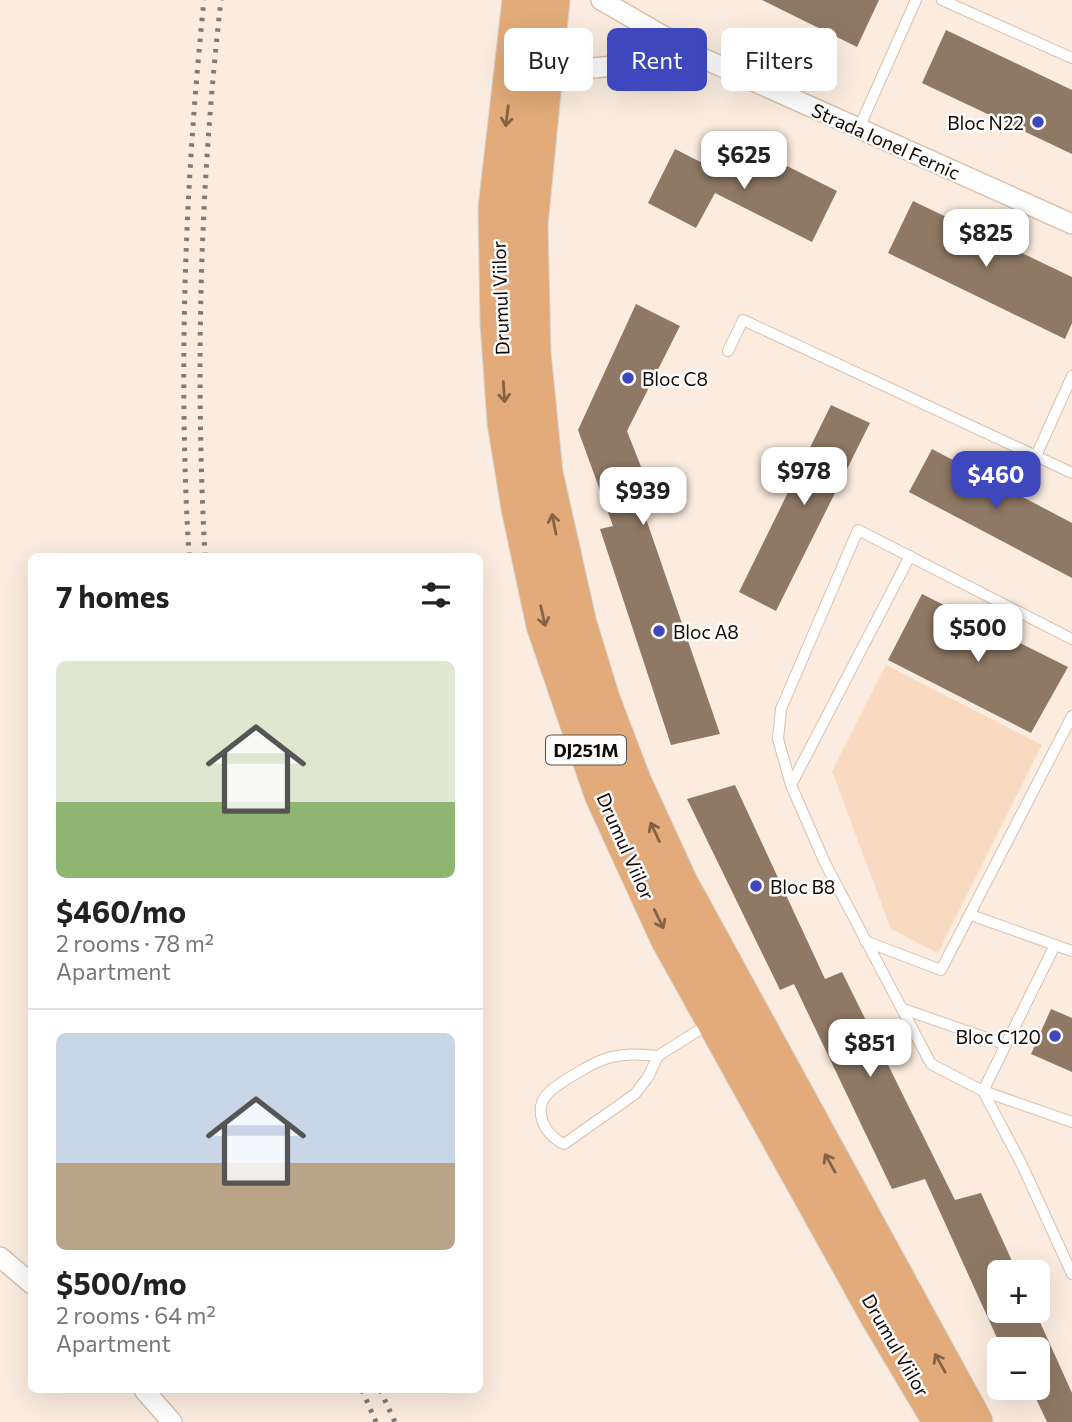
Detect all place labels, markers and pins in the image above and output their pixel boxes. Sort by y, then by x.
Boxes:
place label: Bloc N22 [947,111,1024,134]
marker: Bloc N22 [1030,114,1046,130]
pin: $625 [703,132,785,191]
pin: $825 [945,210,1027,269]
place label: Bloc C8 [642,367,708,390]
marker: Bloc C8 [620,370,636,386]
pin: $978 [763,448,845,507]
pin: $460 [955,452,1037,511]
pin: $939 [602,468,684,527]
pin: $500 [937,604,1019,664]
place label: Bloc A8 [673,620,739,643]
marker: Bloc A8 [651,623,667,639]
place label: Bloc B8 [770,875,835,898]
marker: Bloc B8 [748,878,764,894]
pin: $851 [829,1020,911,1079]
place label: Bloc C120 [956,1025,1041,1048]
marker: Bloc C120 [1047,1028,1063,1044]

